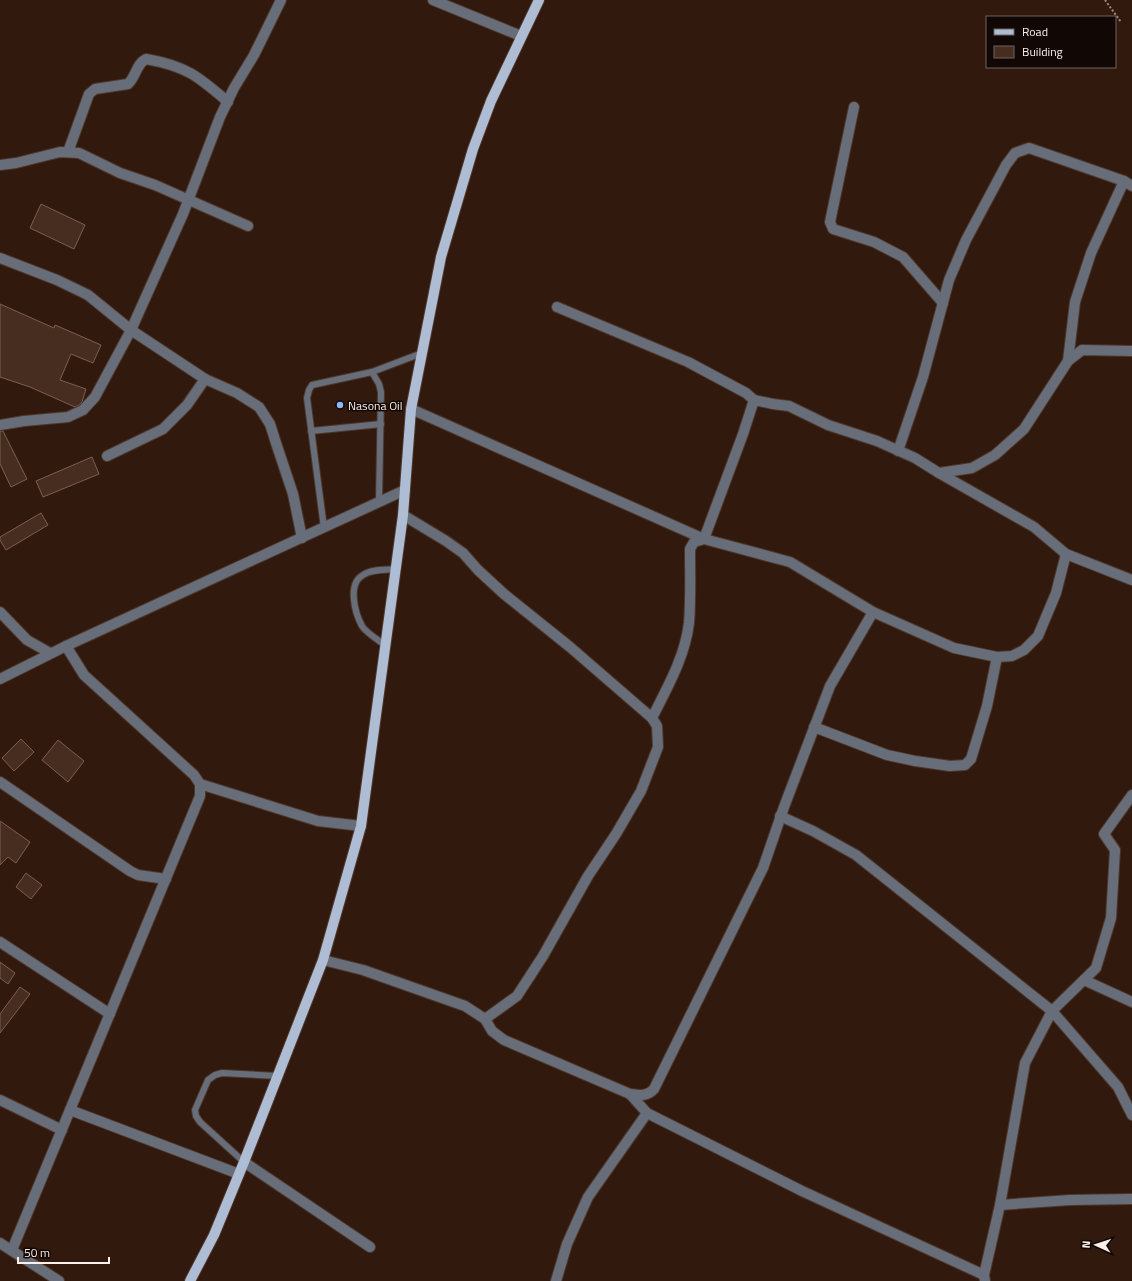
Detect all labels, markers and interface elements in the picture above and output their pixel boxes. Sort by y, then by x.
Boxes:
legend [986,16,1116,68]
text: Road [1022,22,1048,41]
text: Building [1022,42,1063,61]
place label: Nasona Oil [348,396,402,415]
marker: Nasona Oil [335,400,345,410]
north arrow [1076,1225,1116,1265]
scale bar [18,1239,109,1265]
text: N [1078,1240,1094,1249]
text: 50 m [24,1243,50,1262]

